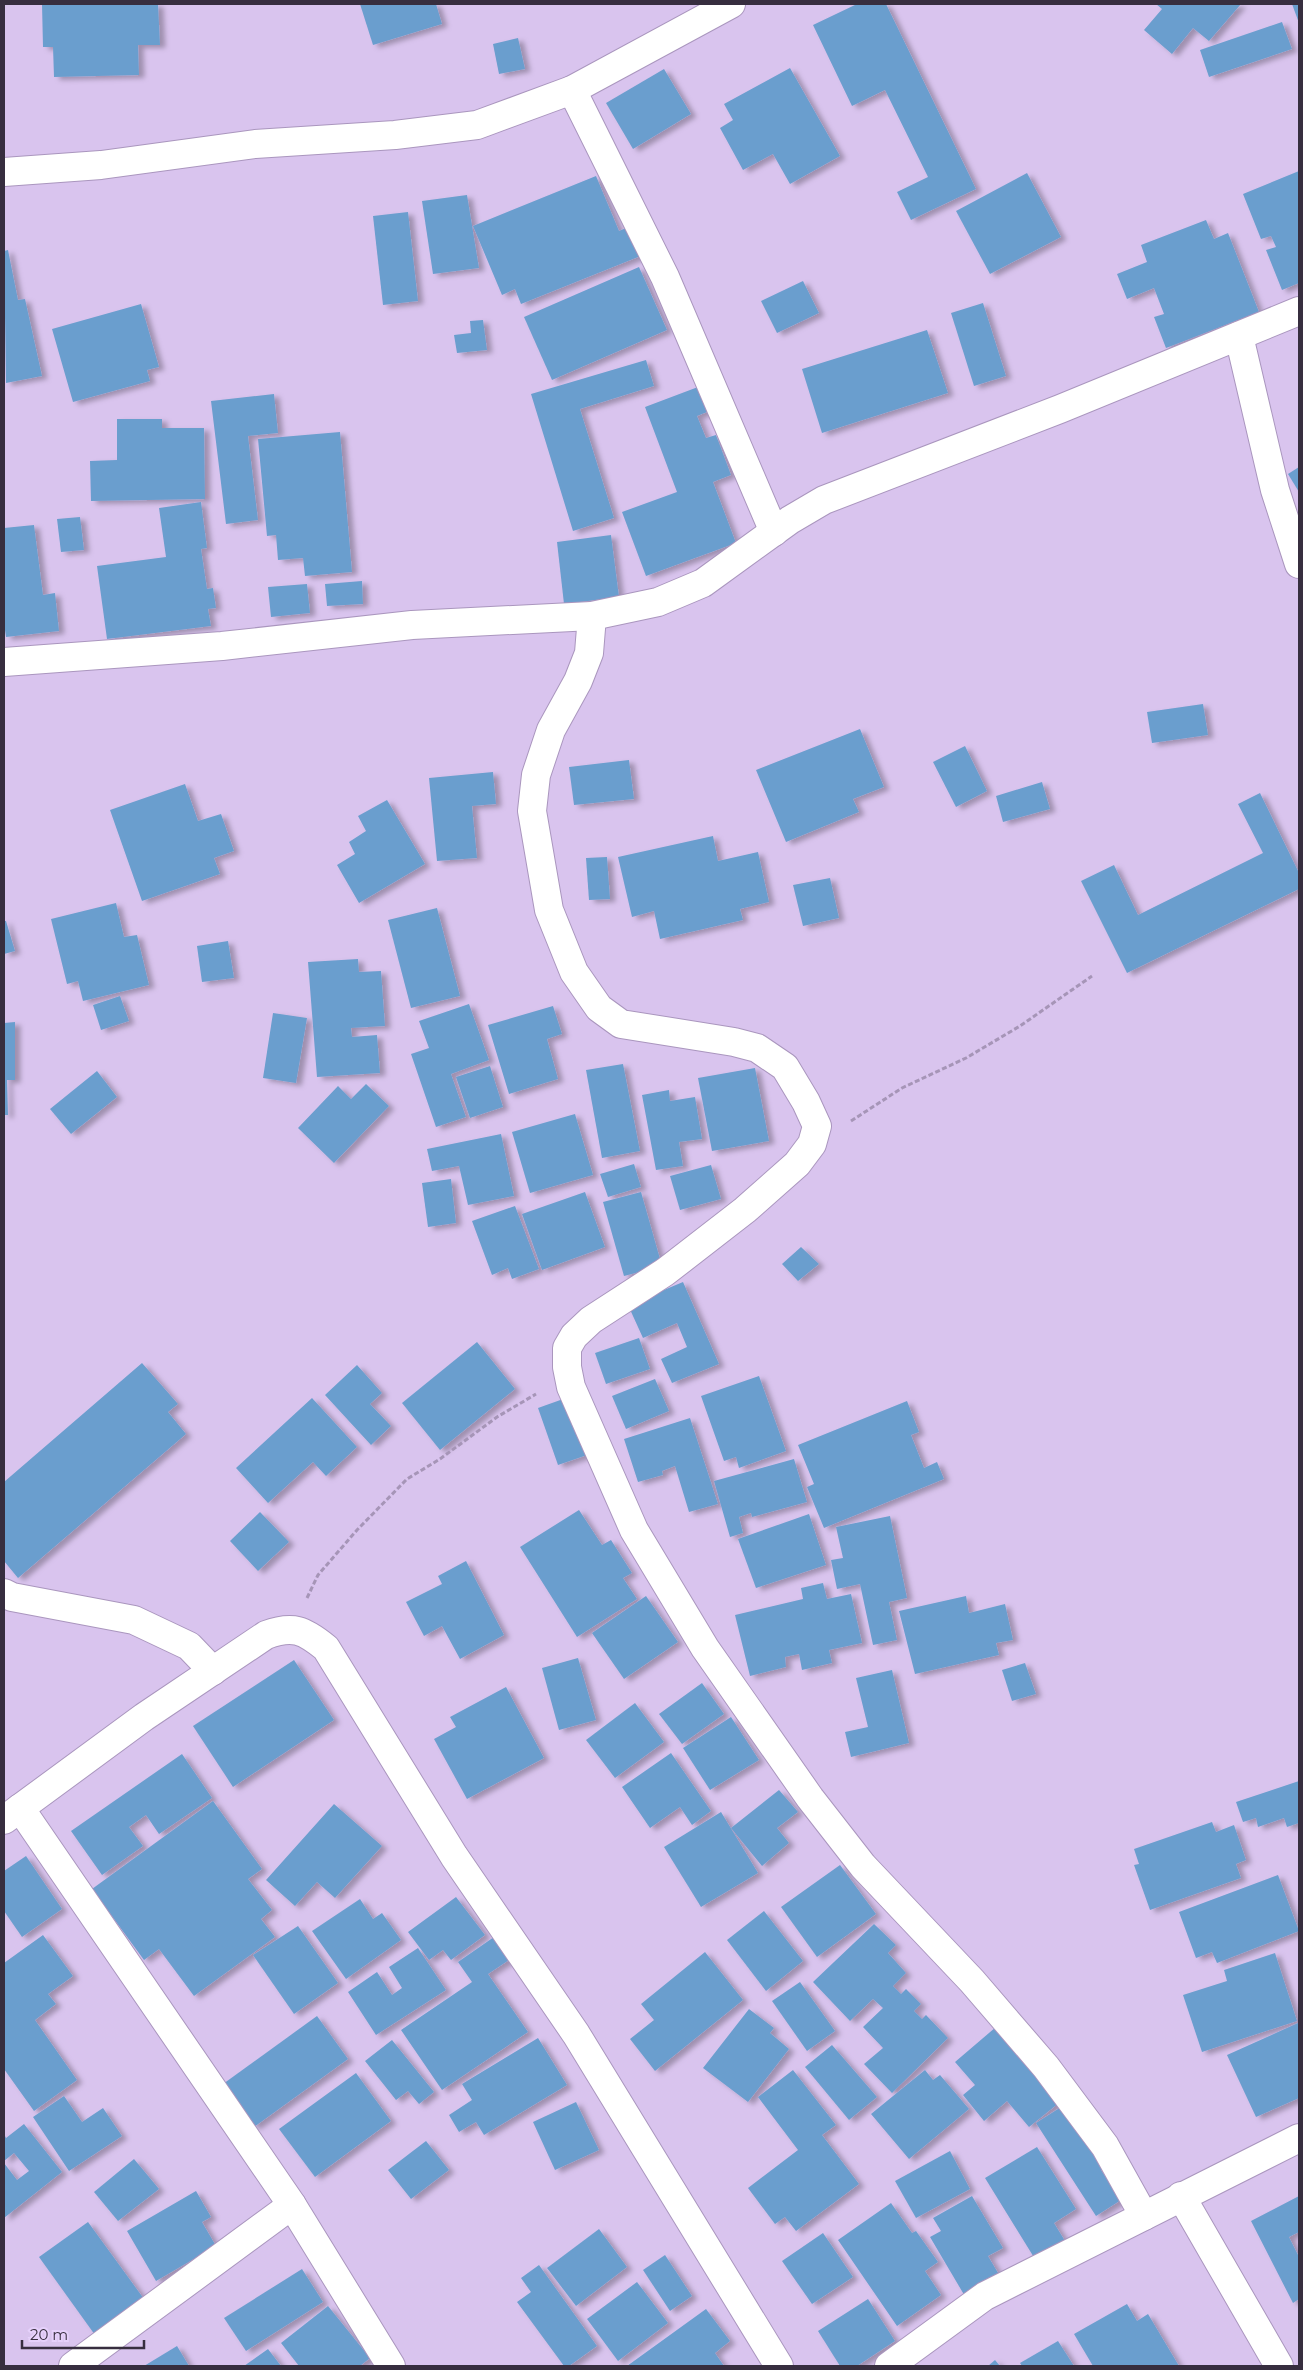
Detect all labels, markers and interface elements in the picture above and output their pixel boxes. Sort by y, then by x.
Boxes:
scale bar [22,2318,145,2350]
text: 20 m [30,2325,68,2344]

